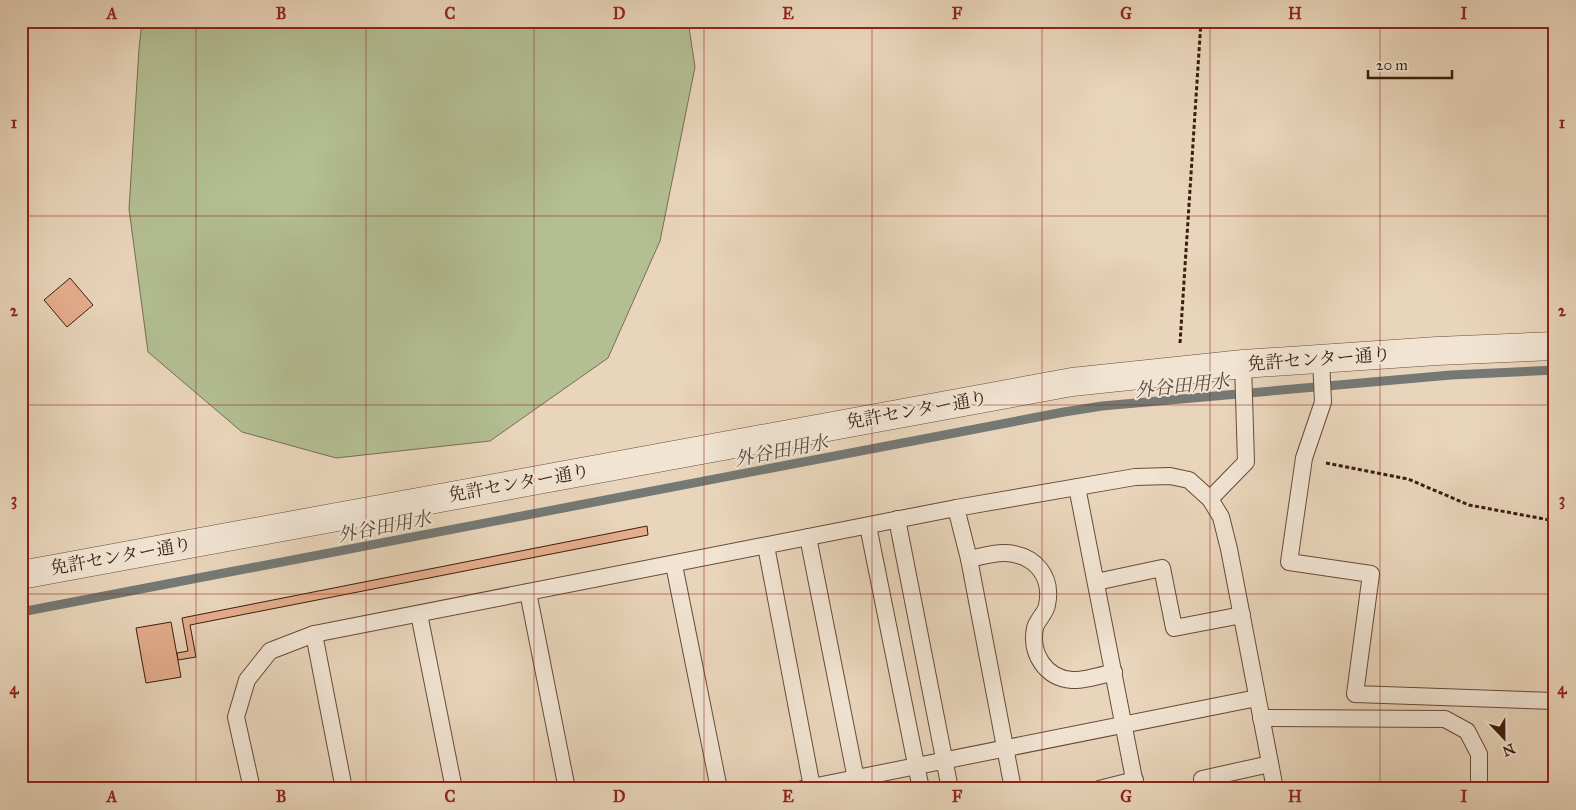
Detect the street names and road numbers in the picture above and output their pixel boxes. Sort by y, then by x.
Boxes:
street label: 免許センター通り [1247,343,1391,375]
street label: 免許センター通り [845,387,989,433]
street label: 免許センター通り [447,460,591,506]
street label: 免許センター通り [49,533,193,579]

